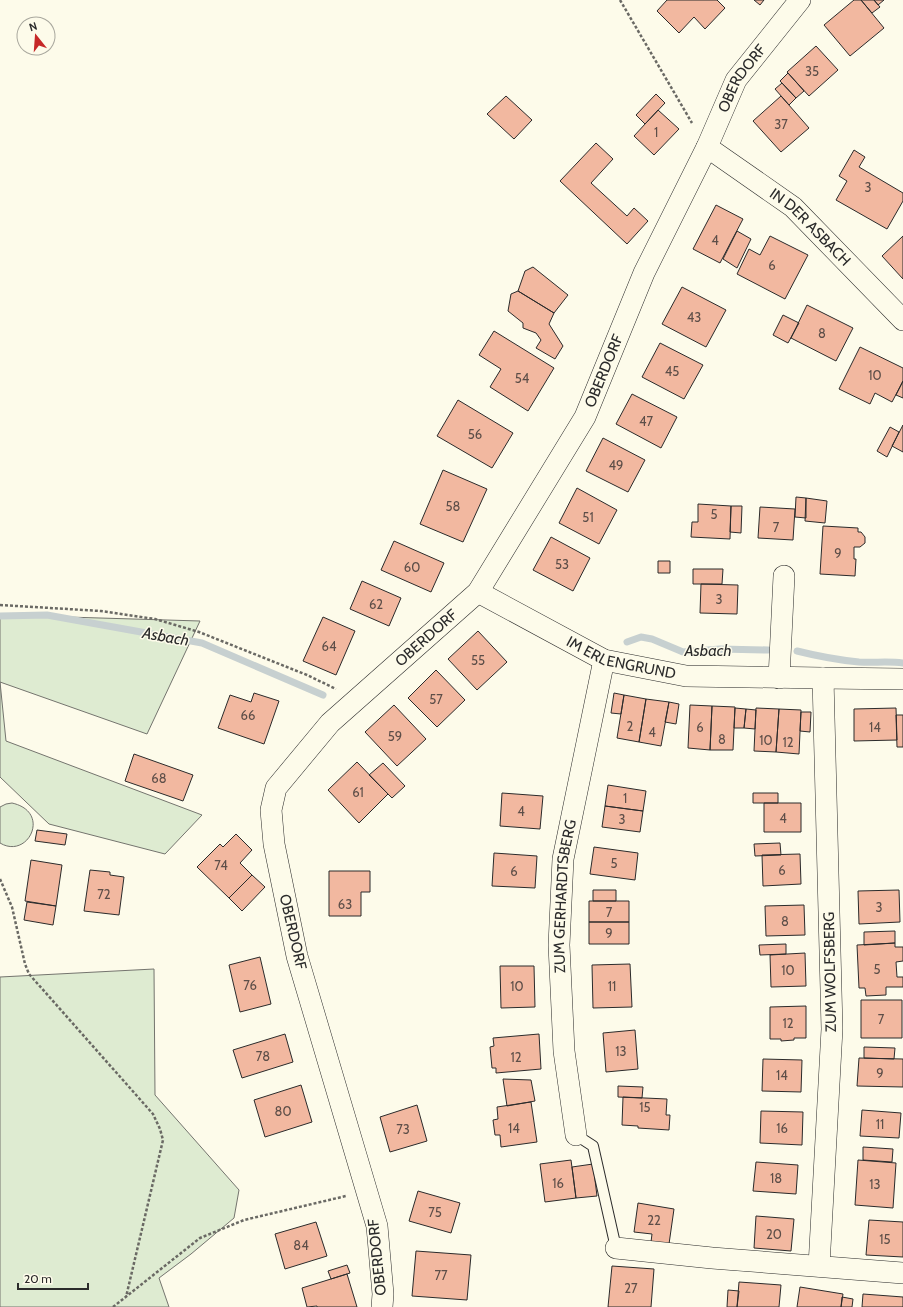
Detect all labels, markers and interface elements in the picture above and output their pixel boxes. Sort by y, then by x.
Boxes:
north arrow [16,16,56,56]
text: N [27,19,39,34]
street label: OBERDORF [714,41,770,115]
house number: 35 [805,63,819,79]
house number: 37 [774,116,788,132]
house number: 1 [654,124,658,140]
house number: 3 [864,179,872,195]
street label: IN DER ASBACH [766,184,854,270]
house number: 4 [711,232,719,248]
house number: 6 [768,257,776,273]
house number: 43 [687,309,701,325]
house number: 8 [818,325,826,341]
street label: OBERDORF [581,332,627,410]
house number: 45 [665,363,679,379]
house number: 10 [868,367,882,383]
house number: 54 [515,370,530,386]
house number: 47 [639,413,653,429]
house number: 56 [468,426,482,442]
house number: 49 [609,457,623,473]
house number: 58 [446,498,461,514]
house number: 5 [710,506,718,522]
house number: 51 [582,509,594,525]
house number: 7 [773,519,780,535]
house number: 9 [834,545,842,561]
house number: 53 [555,556,569,572]
house number: 60 [404,559,420,575]
house number: 3 [715,591,723,607]
house number: 62 [369,596,383,612]
street label: OBERDORF [391,605,461,670]
water label: Asbach [140,623,191,650]
street label: IM ERLENGRUND [563,632,678,683]
house number: 64 [322,638,337,654]
water label: Asbach [684,641,731,660]
house number: 55 [471,652,485,668]
house number: 57 [429,691,443,707]
house number: 66 [241,707,255,723]
house number: 2 [627,718,634,734]
house number: 6 [696,719,704,735]
house number: 14 [869,719,881,735]
house number: 4 [648,724,656,740]
house number: 59 [388,728,402,744]
house number: 8 [718,731,726,747]
house number: 10 [759,732,773,748]
house number: 12 [782,734,794,750]
house number: 68 [151,770,167,786]
house number: 61 [352,784,364,800]
house number: 1 [623,790,627,806]
house number: 4 [517,803,525,819]
house number: 4 [779,810,787,826]
house number: 3 [618,811,626,827]
street label: ZUM GERHARDTSBERG [550,818,580,974]
house number: 5 [610,855,618,871]
house number: 74 [214,857,228,873]
house number: 6 [778,862,786,878]
house number: 6 [510,863,518,879]
house number: 72 [97,886,111,902]
street label: OBERDORF [276,892,310,972]
house number: 63 [338,896,352,912]
house number: 3 [875,899,883,915]
house number: 7 [606,904,613,920]
street label: ZUM WOLFSBERG [820,912,840,1032]
house number: 8 [781,913,789,929]
house number: 9 [605,925,613,941]
house number: 5 [873,961,881,977]
house number: 10 [781,962,795,978]
house number: 76 [243,977,257,993]
house number: 10 [510,978,524,994]
house number: 11 [608,978,616,994]
house number: 7 [878,1011,885,1027]
house number: 12 [782,1015,794,1031]
house number: 13 [615,1043,627,1059]
house number: 78 [256,1048,270,1064]
house number: 12 [510,1049,522,1065]
house number: 9 [876,1065,884,1081]
house number: 14 [776,1067,788,1083]
house number: 15 [639,1099,651,1115]
house number: 80 [275,1103,291,1119]
house number: 11 [876,1116,884,1132]
house number: 14 [508,1120,520,1136]
house number: 16 [776,1120,788,1136]
house number: 73 [396,1121,410,1137]
house number: 18 [770,1170,782,1186]
house number: 16 [552,1175,564,1191]
house number: 13 [869,1176,881,1192]
house number: 75 [428,1204,442,1220]
house number: 22 [647,1212,661,1228]
street label: OBERDORF [364,1218,390,1296]
house number: 20 [766,1226,782,1242]
house number: 15 [879,1231,891,1247]
house number: 84 [293,1237,309,1253]
scale bar [18,1265,88,1291]
house number: 77 [434,1267,448,1283]
text: 20 m [24,1271,52,1286]
house number: 27 [624,1280,638,1296]

